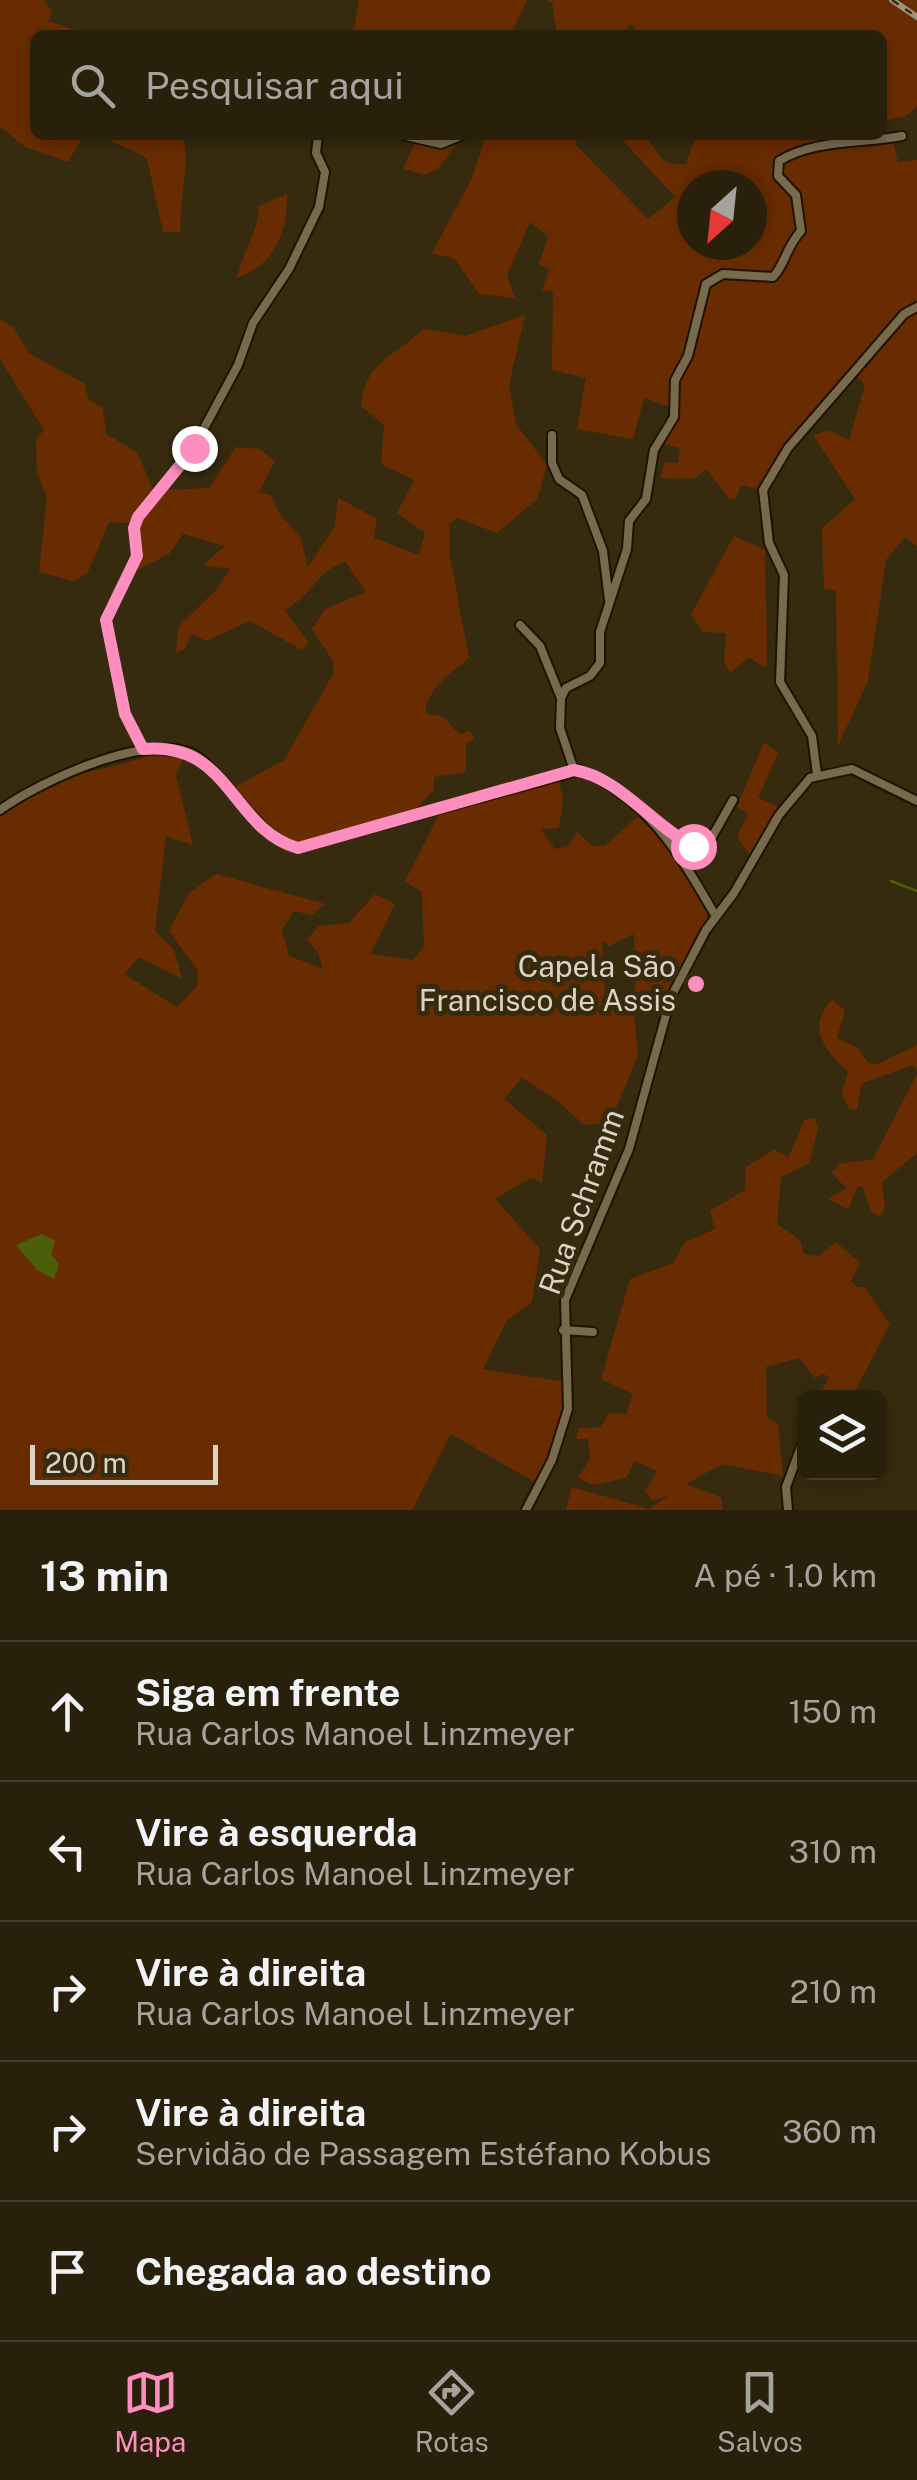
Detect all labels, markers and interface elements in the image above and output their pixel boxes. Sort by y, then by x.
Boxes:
search box [30,30,887,140]
icon: search [65,58,120,113]
text: Pesquisar aqui [145,63,404,108]
north arrow [677,170,767,260]
route end [172,426,218,472]
route start [671,824,717,870]
place label: Capela São Francisco de Assis [419,948,676,1018]
marker: Capela São Francisco de Assis [685,973,707,995]
street label: Rua Schramm [531,1104,631,1299]
map controls [797,1390,887,1480]
button: layers [797,1390,887,1480]
scale bar [30,1440,218,1484]
text: 200 m [45,1446,127,1479]
text: 13 min [40,1551,169,1600]
text: A pé · 1.0 km [694,1557,877,1594]
text: Siga em frente [135,1670,401,1715]
icon: ahead [40,1684,95,1739]
text: 150 m [788,1693,877,1730]
text: Rua Carlos Manoel Linzmeyer [135,1715,575,1752]
text: Vire à esquerda [135,1810,418,1855]
icon: left [40,1824,95,1879]
text: 310 m [789,1833,877,1870]
text: Rua Carlos Manoel Linzmeyer [135,1855,575,1892]
text: Vire à direita [135,1950,366,1995]
icon: right [40,1964,95,2019]
text: 210 m [790,1973,877,2010]
text: Rua Carlos Manoel Linzmeyer [135,1995,575,2032]
text: Vire à direita [135,2090,366,2135]
icon: right [40,2104,95,2159]
text: 360 m [782,2113,877,2150]
text: Servidão de Passagem Estéfano Kobus [135,2135,711,2172]
icon: arrive [40,2244,95,2299]
text: Chegada ao destino [135,2249,492,2294]
tab: Mapa [114,2365,186,2458]
tab: Rotas [415,2365,489,2458]
tab: Salvos [717,2365,803,2458]

